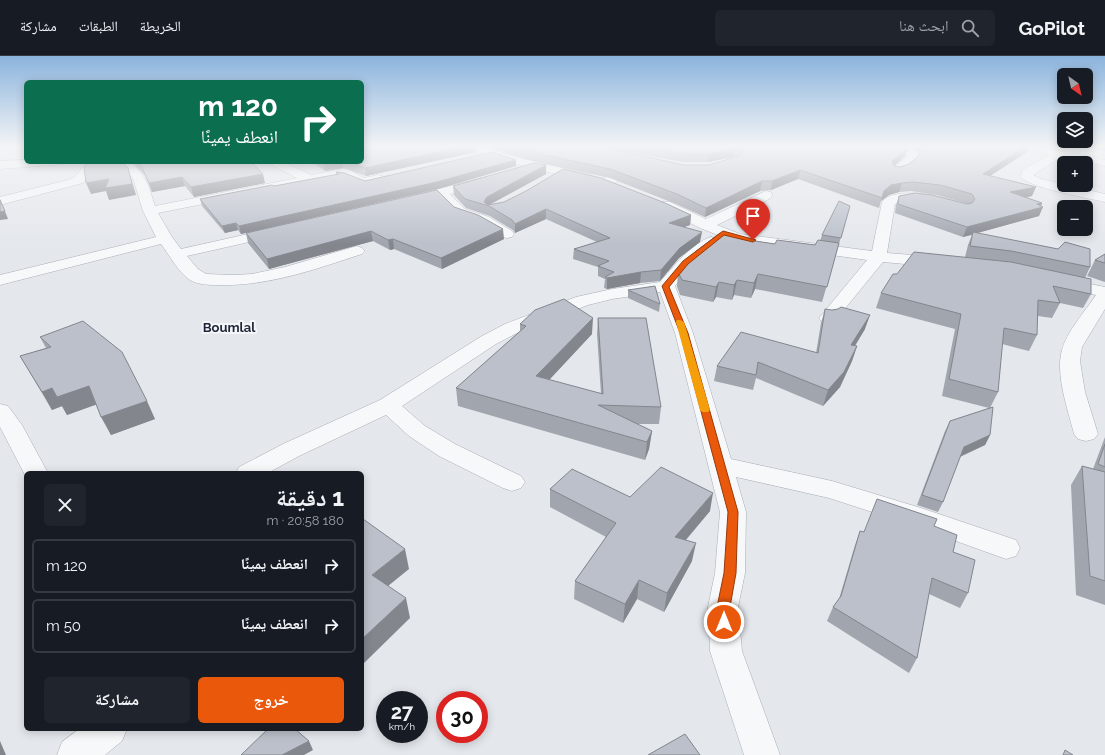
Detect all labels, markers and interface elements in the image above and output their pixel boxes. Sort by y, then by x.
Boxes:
search box [715,10,995,46]
text: ابحث هنا [899,17,949,35]
icon: search [959,17,981,39]
text: GoPilot [1019,17,1085,39]
text: مشاركة [20,18,57,34]
text: الطبقات [79,18,118,34]
text: الخريطة [140,18,181,34]
north arrow [1057,68,1093,104]
map controls [1057,68,1093,236]
text: 120 m [198,90,278,123]
icon: right [292,96,344,148]
button: layers [1057,112,1093,148]
text: انعطف يمينًا [201,126,278,147]
button: + [1057,156,1093,192]
pin [736,199,770,240]
button: − [1057,200,1093,236]
icon: arrive [742,205,764,227]
district label: Boumlal [203,320,256,335]
text: 1 دقيقة [276,483,344,512]
button: close [44,484,86,526]
text: 180 m · 20:58 [266,513,344,528]
text: انعطف يمينًا [241,555,308,573]
icon: right [320,555,342,577]
text: 120 m [46,557,87,575]
position arrow [703,601,745,643]
text: انعطف يمينًا [241,615,308,633]
icon: right [320,615,342,637]
text: 50 m [46,617,81,635]
button: مشاركة [44,677,190,723]
button: خروج [198,677,344,723]
speed limit sign: 30 [436,691,488,743]
text: 27 [391,700,413,724]
text: km/h [389,721,415,732]

